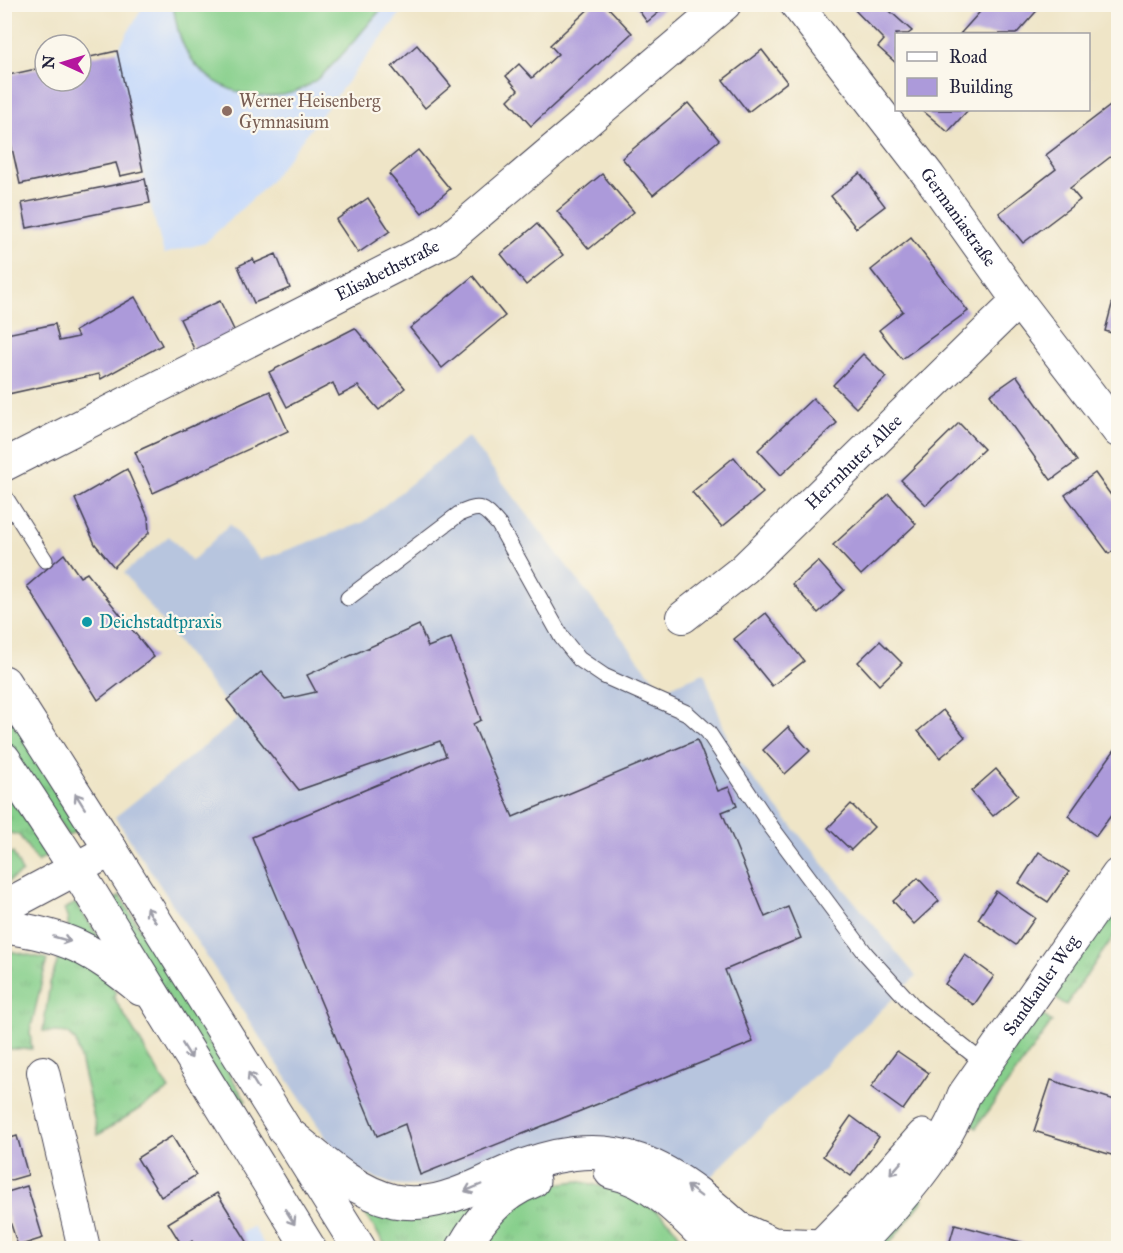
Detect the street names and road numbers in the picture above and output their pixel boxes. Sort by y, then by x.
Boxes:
street label: Germaniastraße [916,163,1001,271]
street label: Elisabethstraße [332,235,443,306]
street label: Herrnhuter Allee [801,409,907,514]
street label: Sandkauler Weg [998,930,1085,1040]

